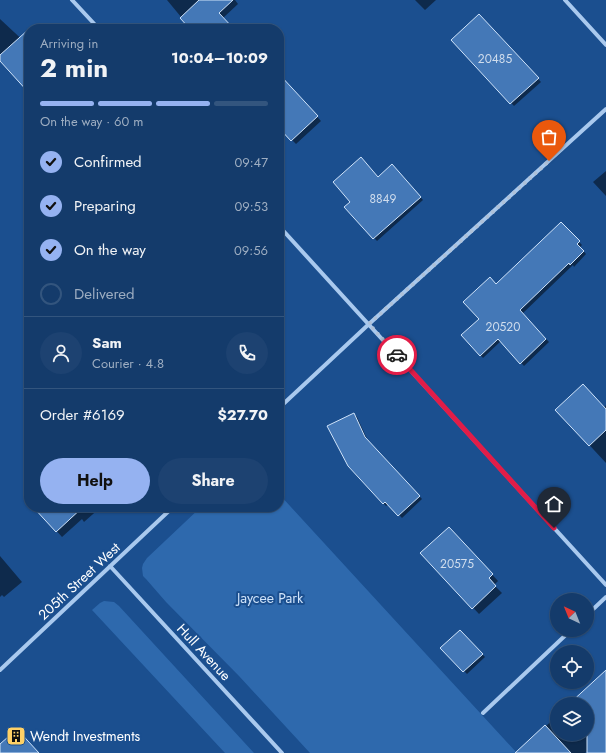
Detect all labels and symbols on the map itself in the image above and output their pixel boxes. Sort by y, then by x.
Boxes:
house number: 20485 [478,50,512,68]
pin [532,120,566,161]
house number: 8849 [369,190,397,208]
house number: 20520 [486,318,520,336]
courier [377,335,417,375]
pin [537,487,571,528]
street label: 205th Street West [34,537,125,624]
house number: 20575 [440,555,474,573]
park label: Jaycee Park [235,588,304,608]
north arrow [550,593,594,637]
street label: Hull Avenue [172,619,236,685]
building icon: Wendt Investments [5,725,27,747]
place label: Wendt Investments [30,726,141,746]

